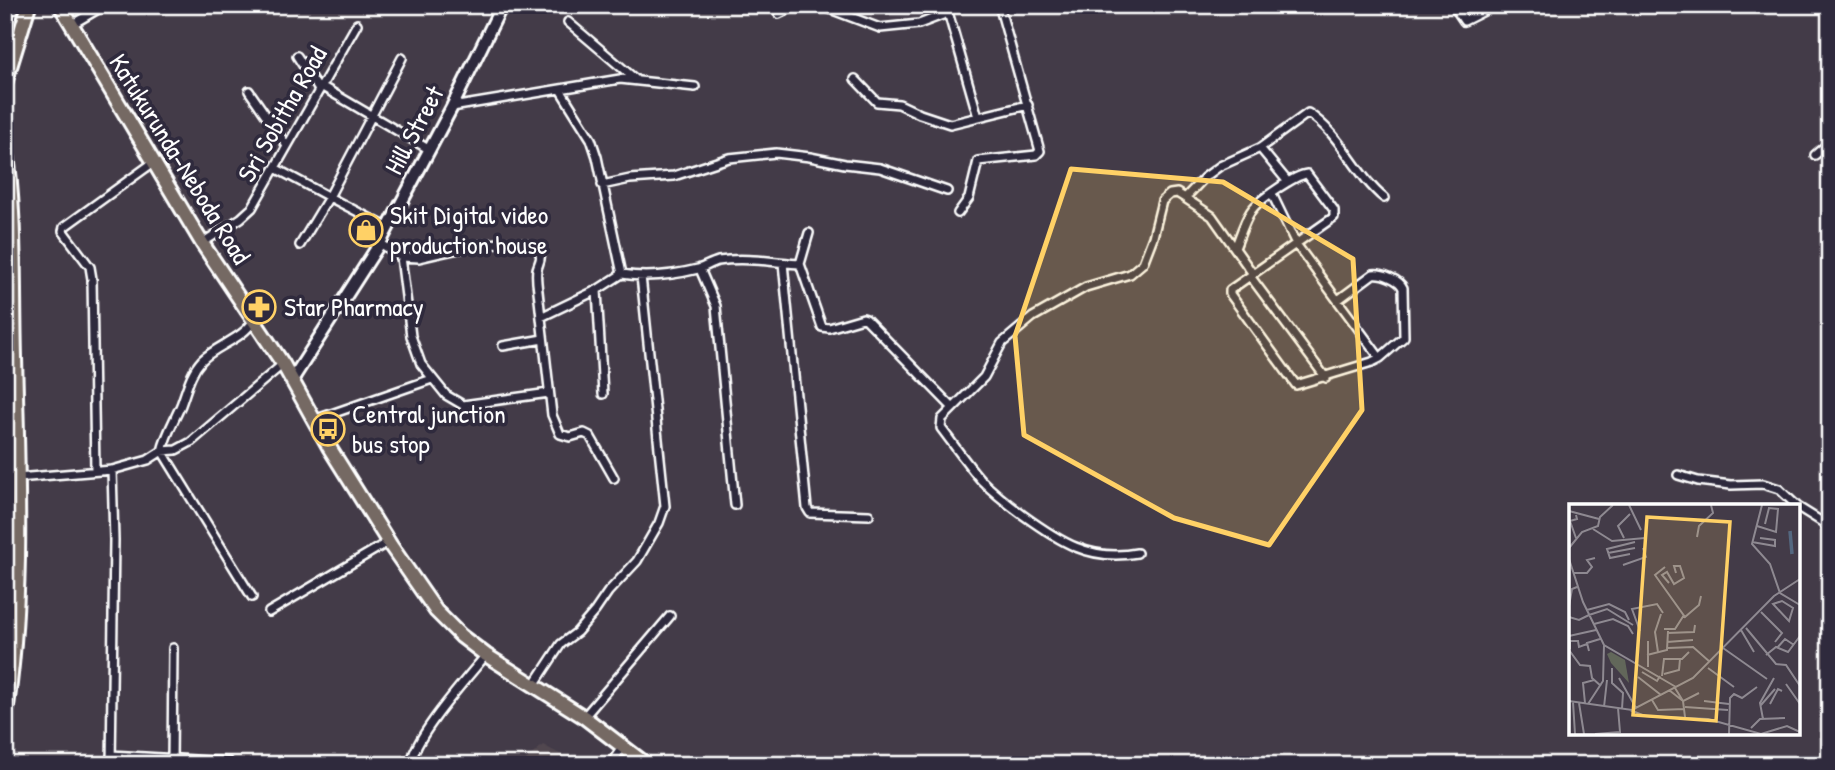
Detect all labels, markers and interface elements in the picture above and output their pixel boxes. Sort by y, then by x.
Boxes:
street label: Sri Sobitha Road [229,39,335,188]
street label: Katukurunda-Neboda Road [102,47,259,270]
street label: Hill Street [376,78,452,180]
place label: Skit Digital video production house [390,197,548,262]
shop icon: Skit Digital video production house [347,211,385,249]
pharmacy icon: Star Pharmacy [240,288,278,326]
place label: Star Pharmacy [284,289,424,324]
place label: Central junction bus stop [352,396,506,461]
bus stop icon: Central junction bus stop [309,410,347,448]
inset map [1569,504,1800,735]

